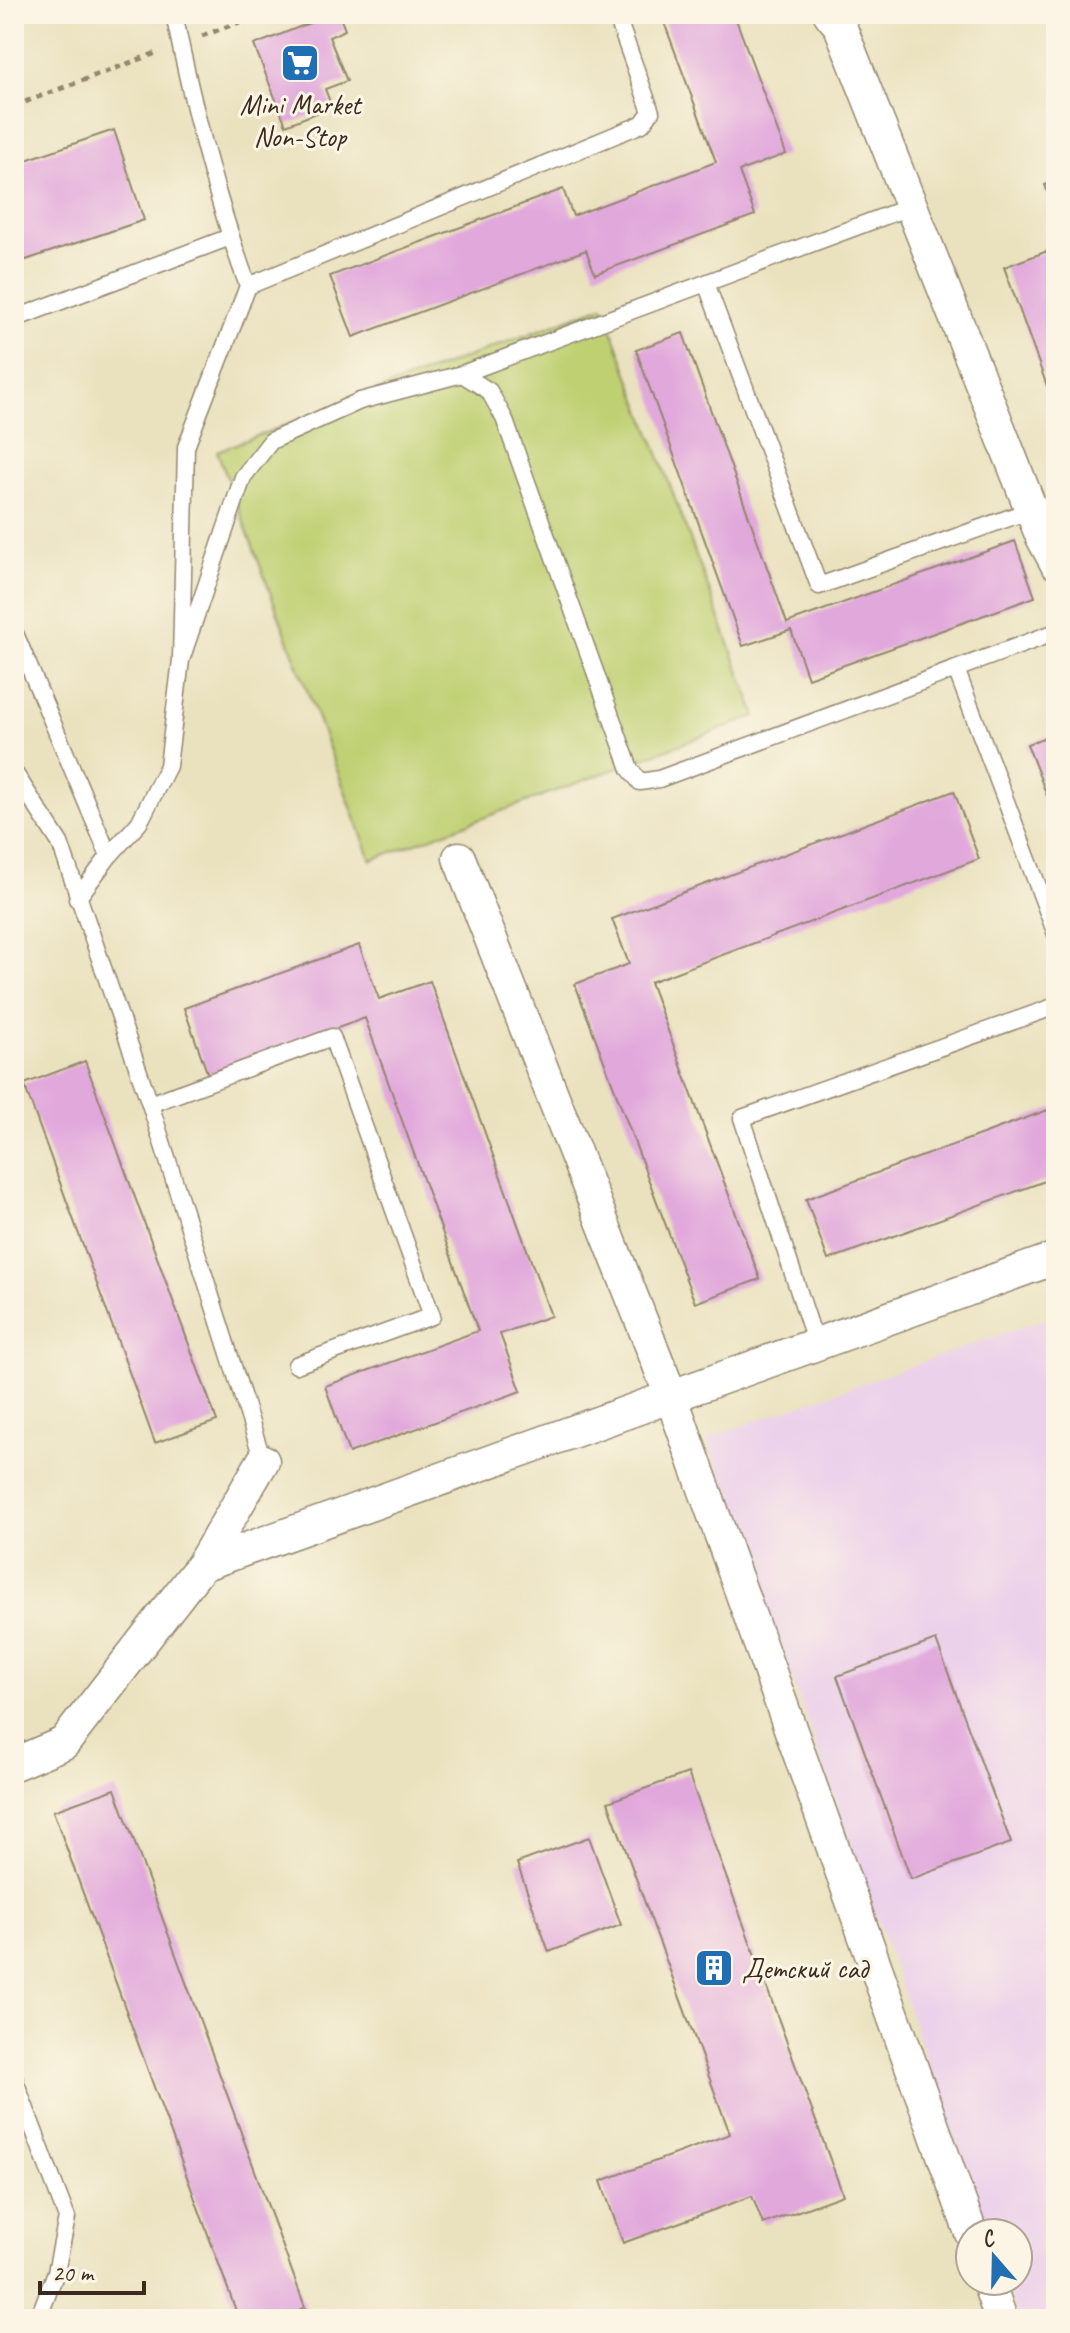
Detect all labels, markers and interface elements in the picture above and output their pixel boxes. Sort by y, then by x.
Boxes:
supermarket icon: Mini Market Non-Stop [279,42,321,84]
place label: Mini Market Non-Stop [240,87,363,154]
building icon: Детский сад [693,1947,735,1989]
place label: Детский сад [742,1951,871,1986]
north arrow [954,2217,1034,2297]
text: С [978,2223,1000,2254]
scale bar [40,2245,144,2295]
text: 20 m [52,2258,95,2288]

